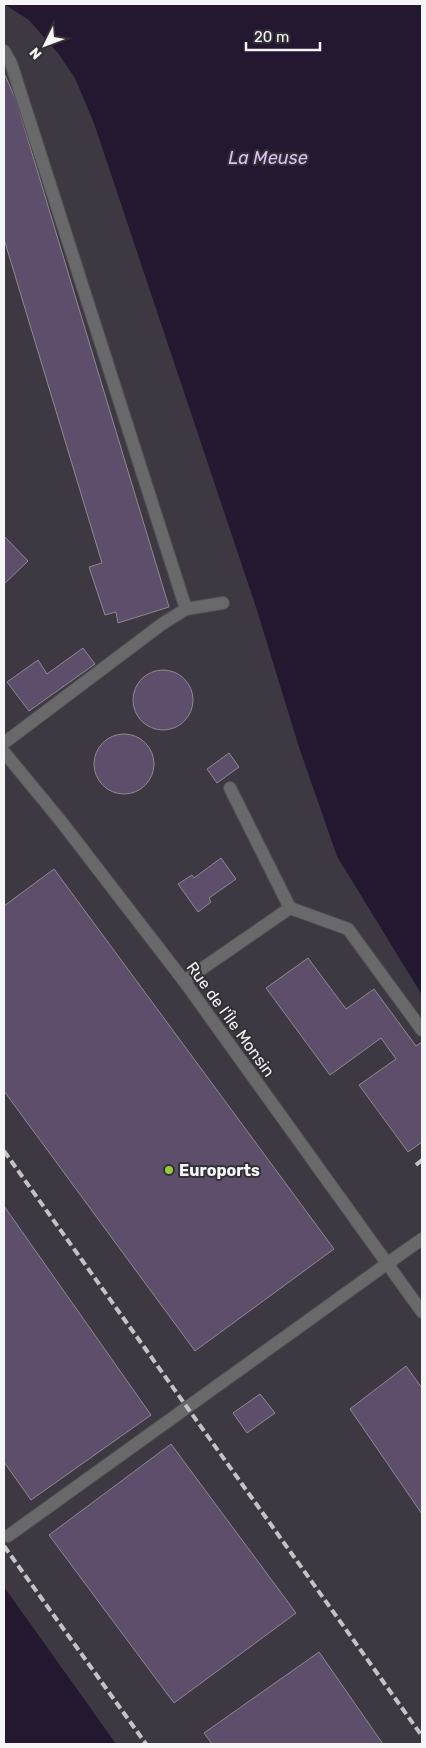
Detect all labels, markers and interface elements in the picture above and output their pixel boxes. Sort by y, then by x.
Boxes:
north arrow [20,20,70,70]
scale bar [246,20,320,52]
text: 20 m [254,28,289,46]
text: N [26,44,45,63]
water label: La Meuse [228,147,308,169]
street label: Rue de l'Île Monsin [183,958,279,1080]
place label: Euroports [179,1161,260,1180]
marker: Euroports [163,1164,175,1176]

